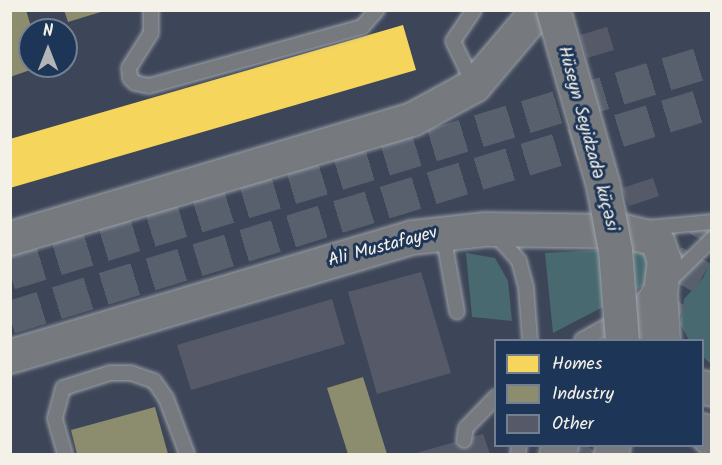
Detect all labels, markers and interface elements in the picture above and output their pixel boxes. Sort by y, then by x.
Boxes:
north arrow [18,18,78,78]
text: N [43,19,53,44]
street label: Hüseyn Seyidzadə küçəsi [552,44,622,234]
street label: Ali Mustafayev [326,223,440,273]
legend [494,339,704,447]
text: Homes [552,350,602,379]
text: Industry [552,380,614,409]
text: Other [552,410,594,439]

